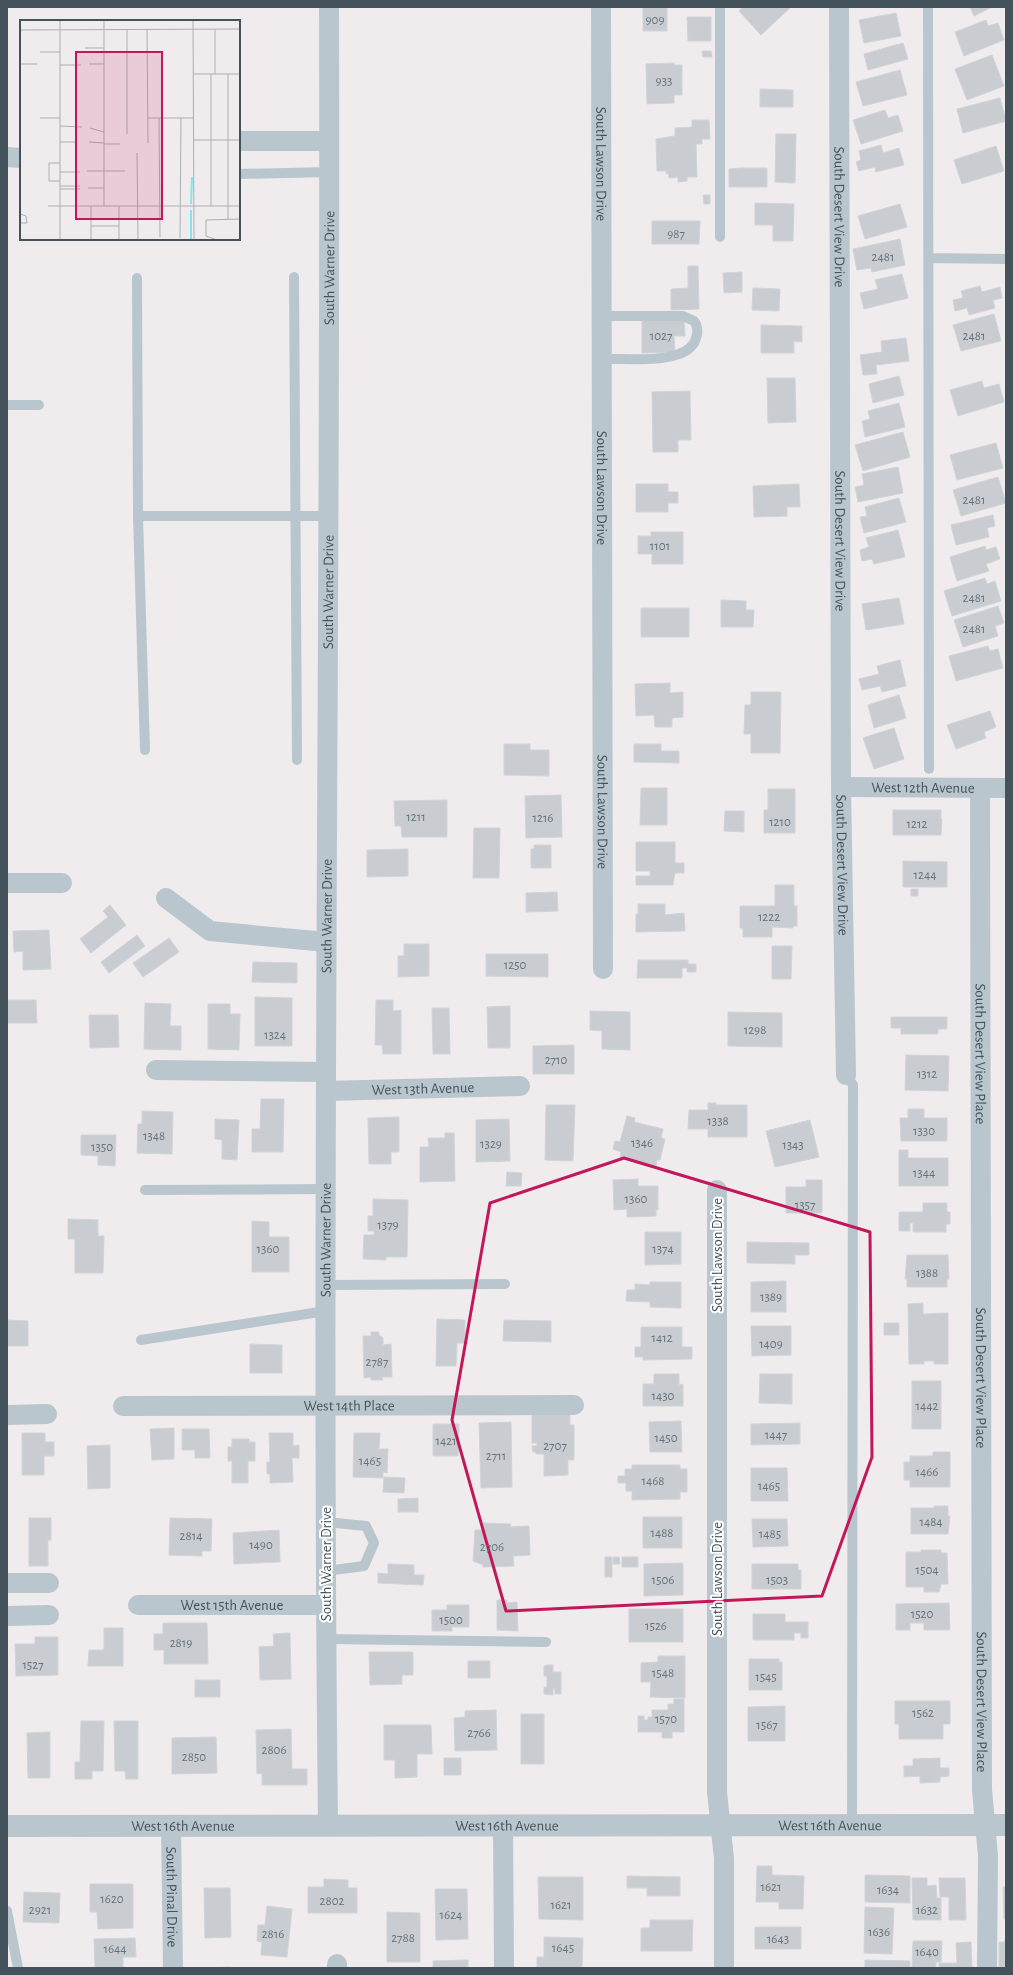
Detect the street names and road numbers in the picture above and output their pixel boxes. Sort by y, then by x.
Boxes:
street label: South Lawson Drive [593,107,608,221]
street label: South Desert View Drive [831,146,847,288]
street label: South Warner Drive [322,211,337,325]
street label: South Lawson Drive [594,431,609,545]
street label: South Desert View Drive [832,470,848,612]
street label: South Warner Drive [321,535,336,649]
street label: South Lawson Drive [595,755,610,869]
street label: West 12th Avenue [871,780,975,796]
street label: South Desert View Drive [833,794,851,936]
street label: South Warner Drive [319,859,335,973]
street label: South Desert View Place [972,984,988,1125]
street label: West 13th Avenue [371,1080,475,1098]
street label: South Warner Drive [318,1183,334,1297]
street label: South Lawson Drive [710,1198,725,1312]
street label: South Desert View Place [973,1308,988,1449]
street label: West 14th Place [303,1398,395,1414]
street label: South Warner Drive [319,1507,334,1621]
street label: South Lawson Drive [710,1522,725,1636]
street label: West 15th Avenue [181,1598,283,1613]
street label: South Desert View Place [974,1632,989,1773]
street label: West 16th Avenue [455,1818,559,1834]
street label: West 16th Avenue [778,1818,882,1833]
street label: West 16th Avenue [131,1819,235,1834]
street label: South Pinal Drive [163,1847,180,1947]

